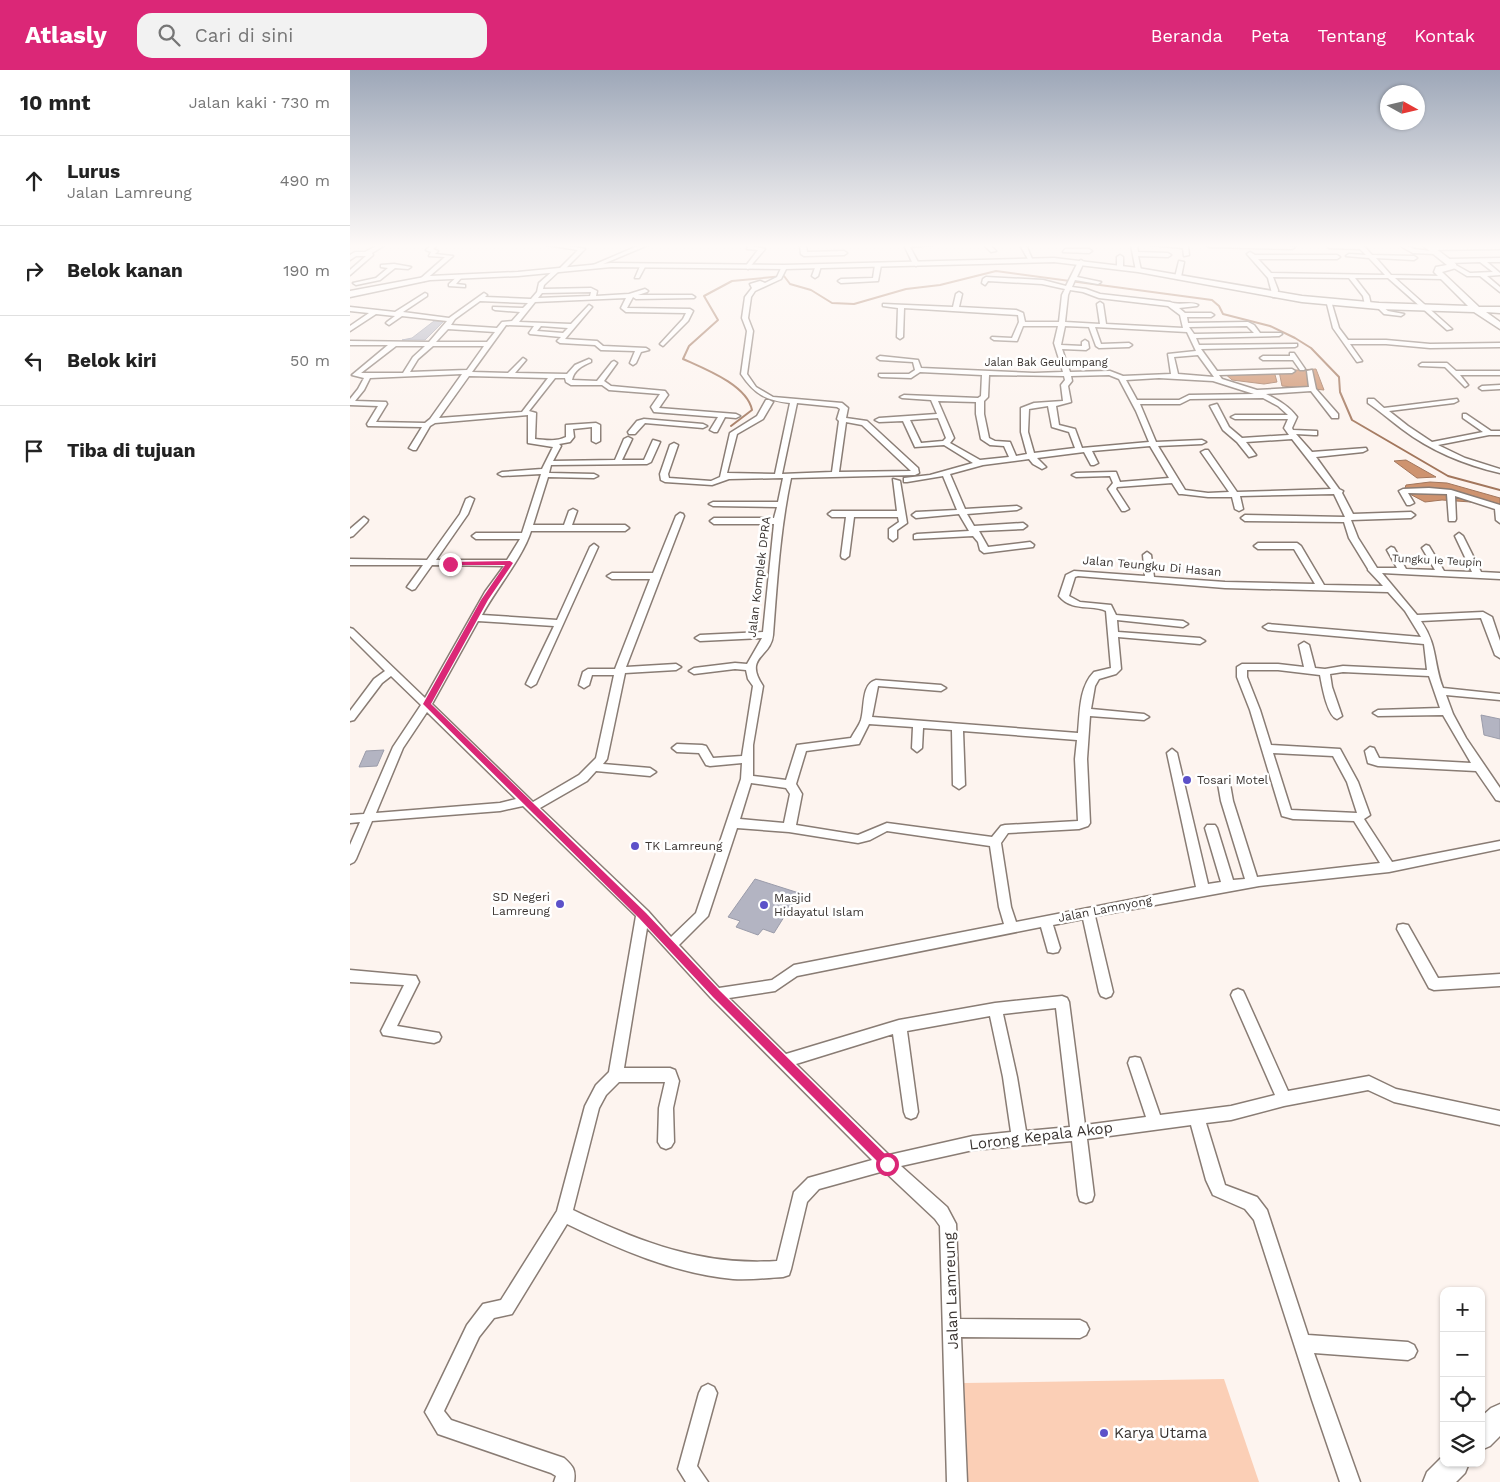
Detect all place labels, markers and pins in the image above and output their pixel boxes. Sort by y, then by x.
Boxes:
place label: Tosari Motel [1197,773,1269,787]
marker: Tosari Motel [1181,774,1193,786]
place label: TK Lamreung [645,839,723,853]
marker: TK Lamreung [629,840,641,852]
place label: SD Negeri Lamreung [492,890,551,918]
place label: Masjid Hidayatul Islam [774,891,864,919]
marker: SD Negeri Lamreung [554,898,566,910]
marker: Masjid Hidayatul Islam [758,899,770,911]
place label: Karya Utama [1114,1424,1208,1442]
marker: Karya Utama [1098,1427,1110,1439]

